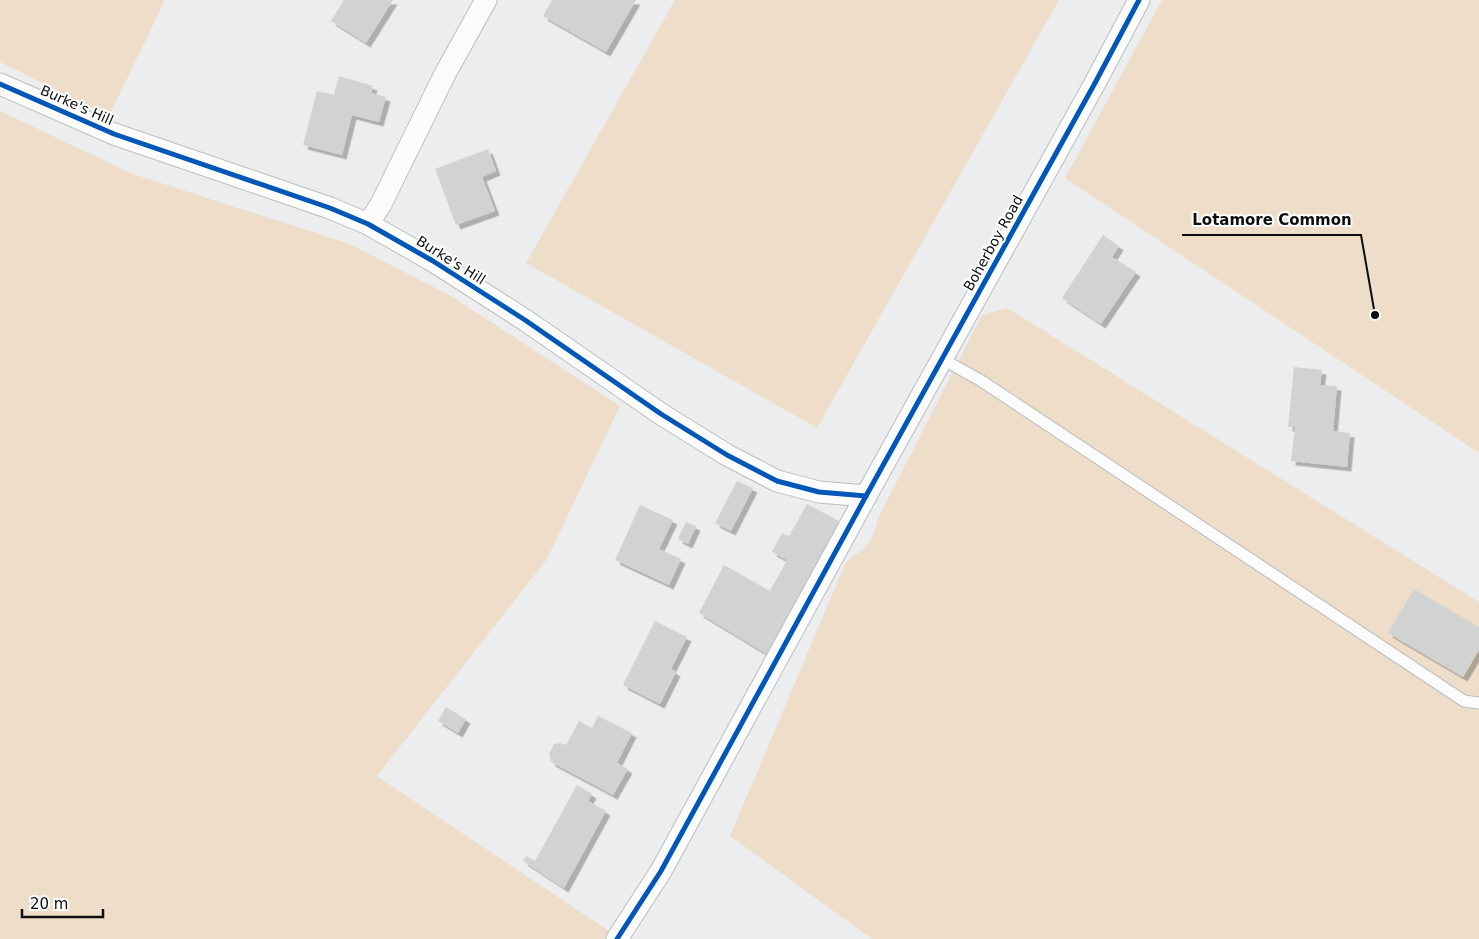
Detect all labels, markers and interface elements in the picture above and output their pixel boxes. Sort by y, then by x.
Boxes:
street label: Burke's Hill [38,82,116,128]
street label: Boherboy Road [960,192,1026,294]
callout: Lotamore Common [1182,205,1361,235]
text: Lotamore Common [1192,211,1352,229]
street label: Burke's Hill [414,232,488,288]
scale bar [22,886,104,918]
text: 20 m [30,895,68,913]

